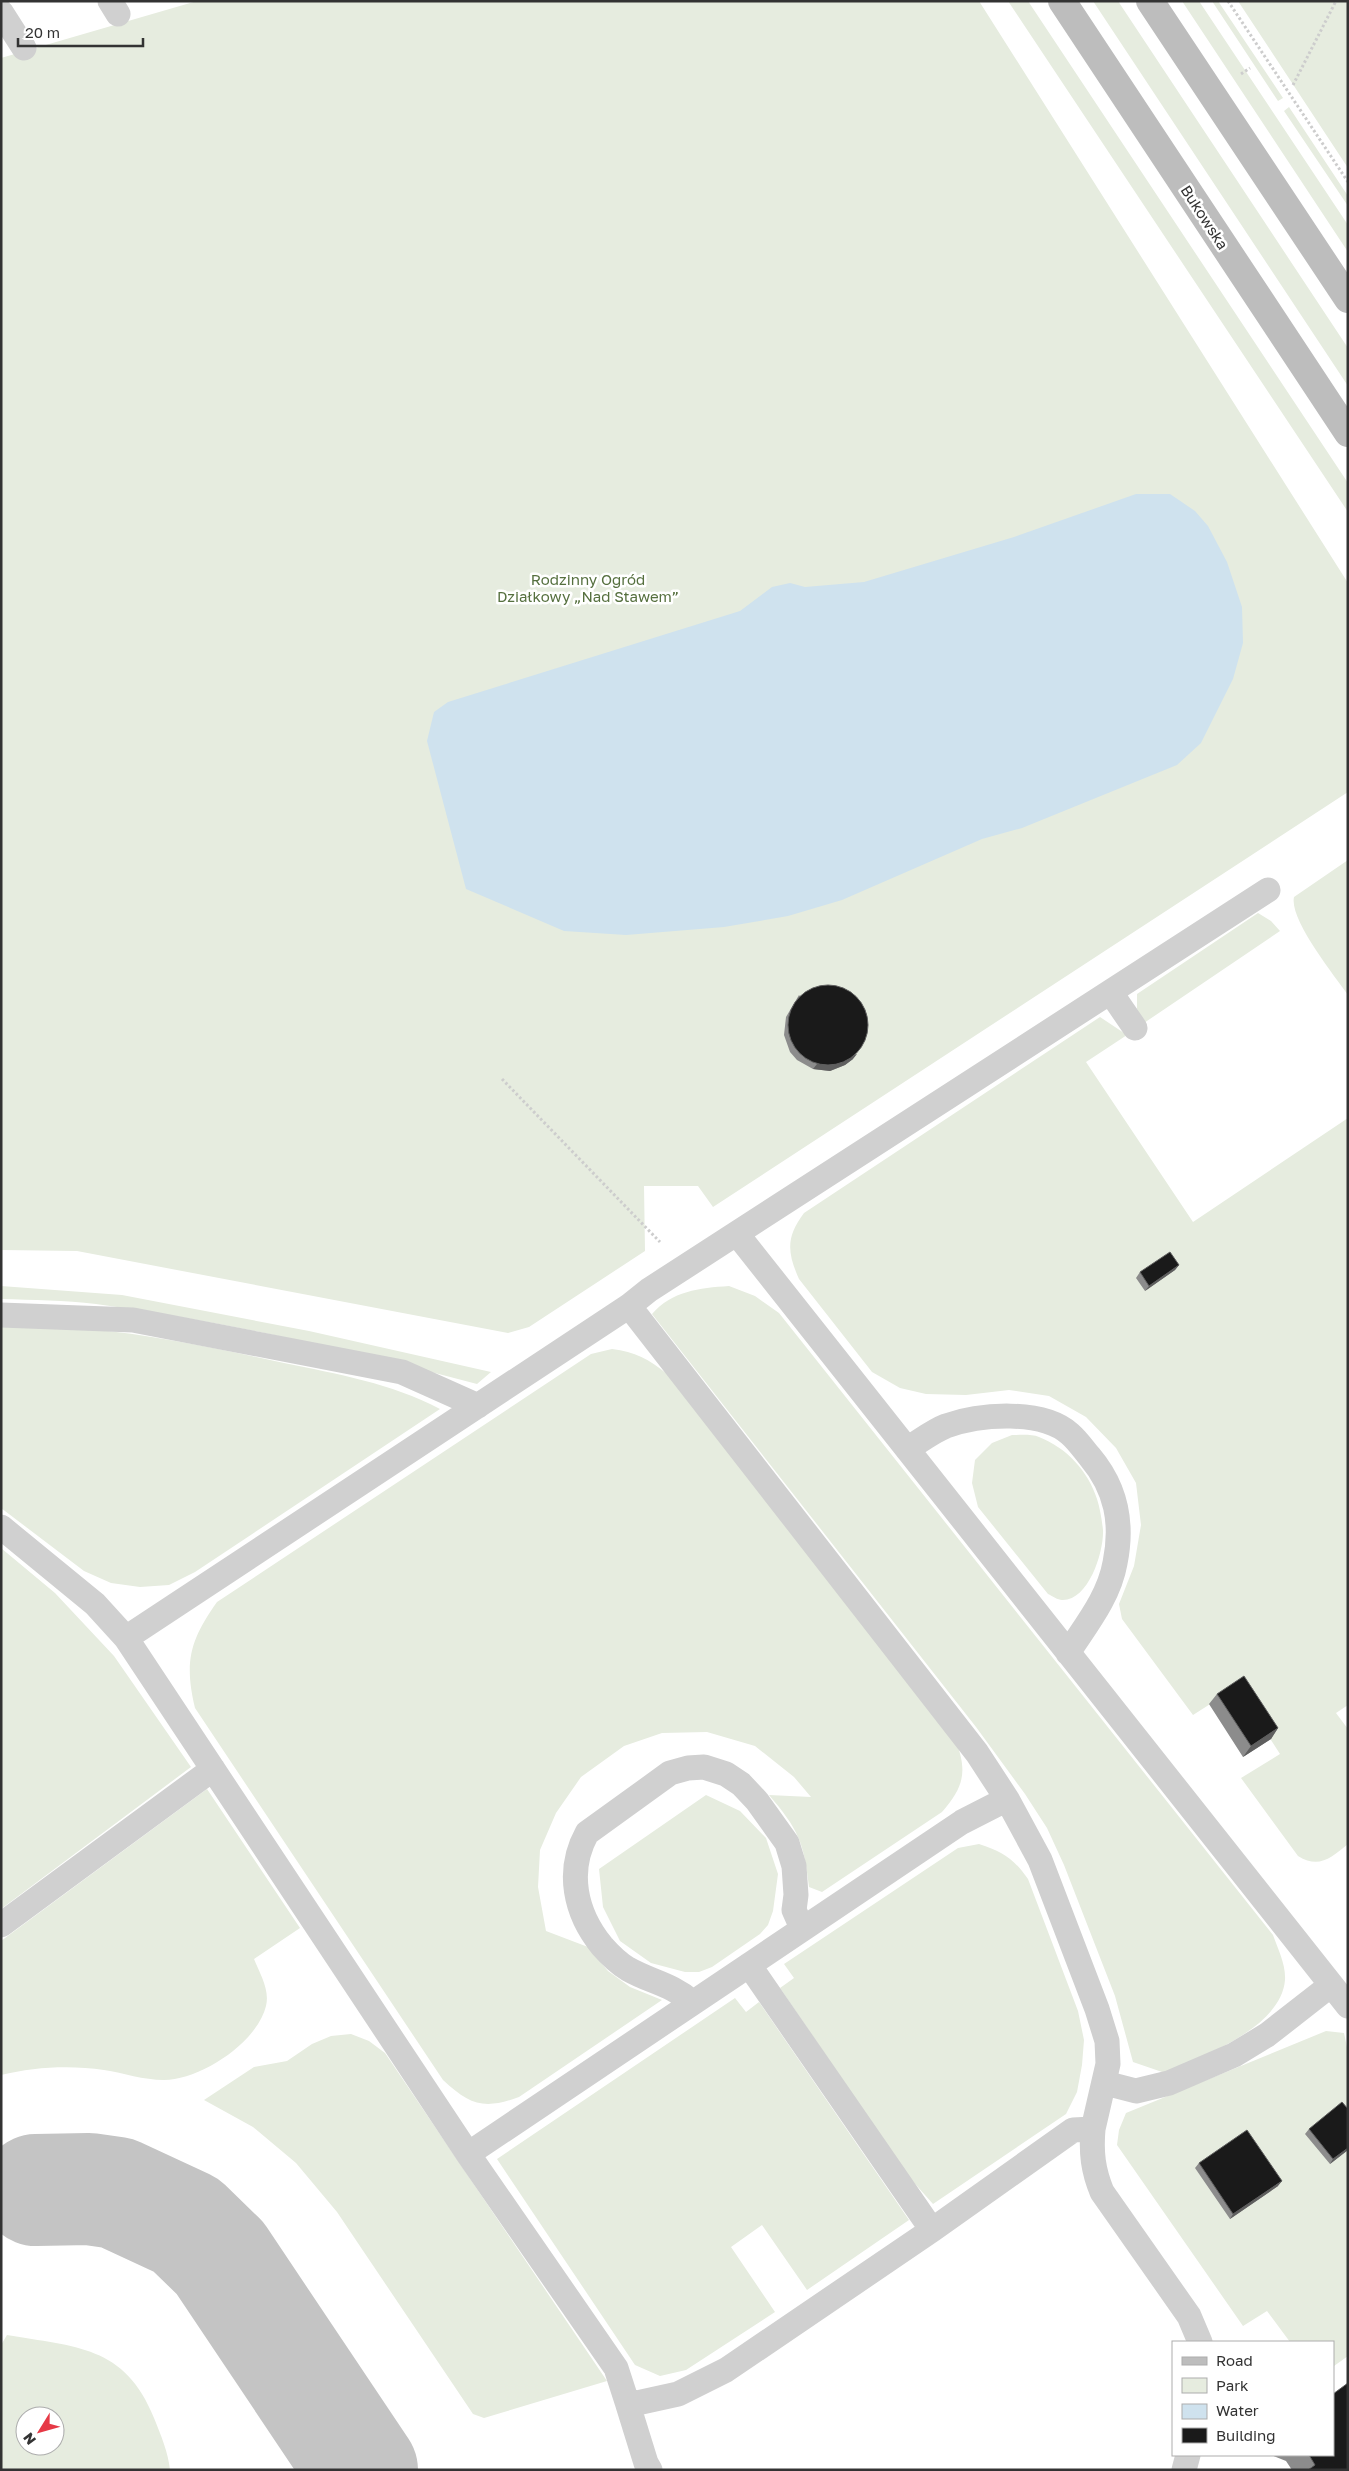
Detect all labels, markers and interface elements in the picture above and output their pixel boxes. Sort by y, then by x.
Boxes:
scale bar [18,15,142,47]
text: 20 m [25,23,60,41]
street label: Bukowska [1178,181,1232,253]
park label: Rodzinny Ogród Działkowy „Nad Stawem” [497,570,679,605]
legend [1172,2341,1334,2456]
text: Road [1216,2351,1253,2369]
text: Park [1216,2376,1249,2394]
text: Water [1216,2401,1259,2419]
north arrow [15,2406,65,2456]
text: Building [1216,2426,1276,2444]
text: N [19,2430,39,2448]

